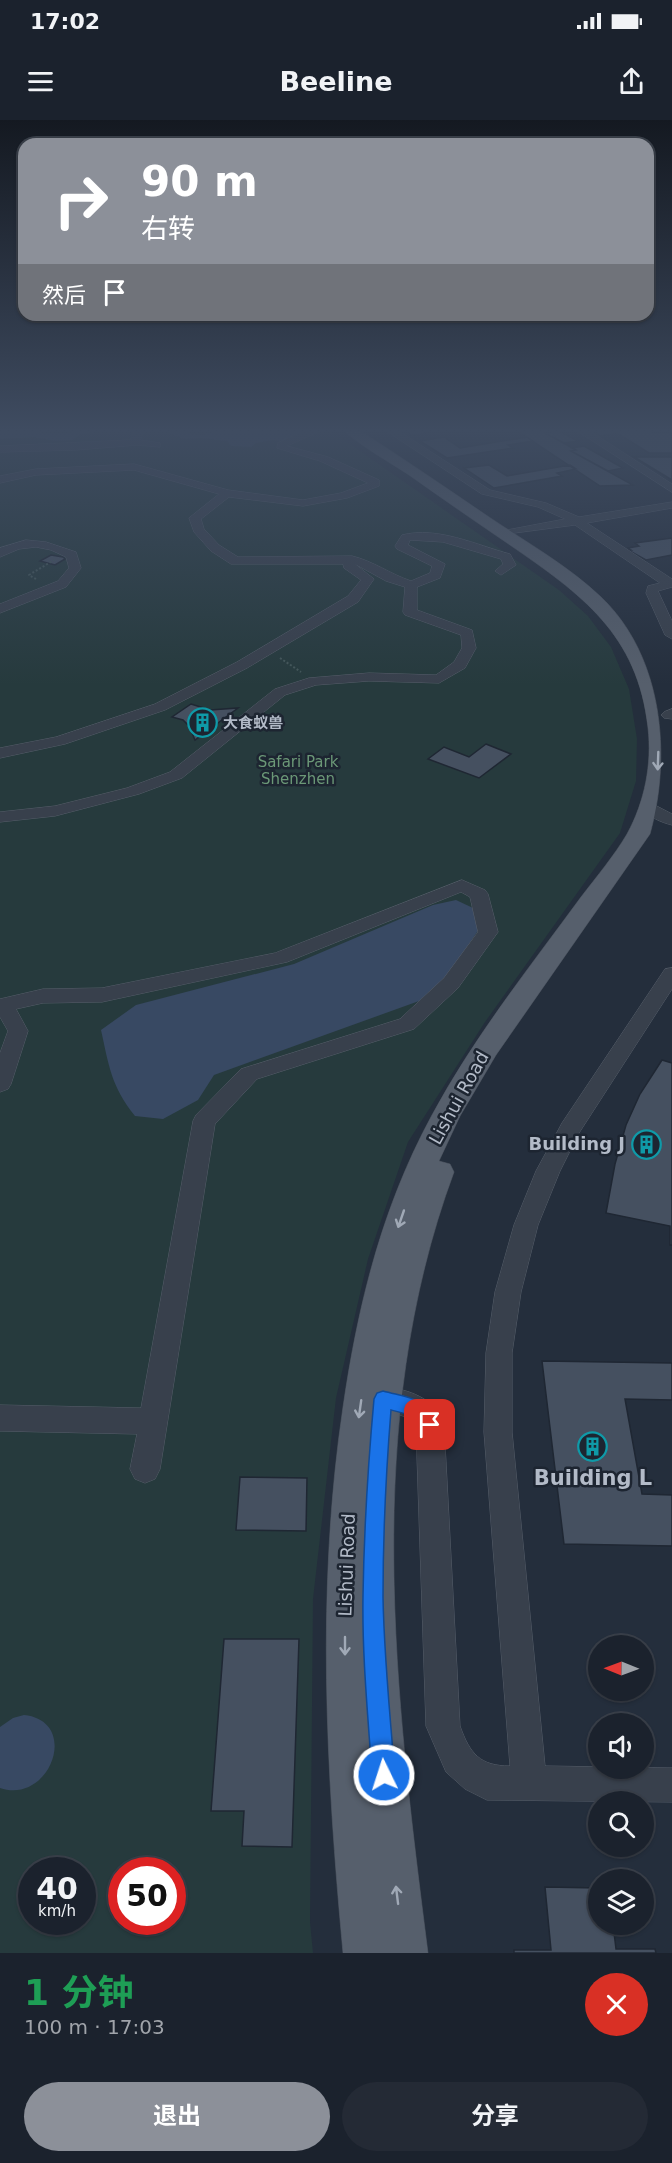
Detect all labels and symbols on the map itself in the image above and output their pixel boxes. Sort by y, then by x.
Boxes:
building icon: 大食蚁兽 [186,707,218,739]
place label: 大食蚁兽 [223,714,283,732]
one-way arrow [653,750,664,770]
park label: Safari Park Shenzhen [258,753,339,788]
street label: Lishui Road [424,1048,493,1148]
building icon: Building J [630,1128,662,1160]
place label: Building J [528,1133,625,1154]
one-way arrow [395,1209,406,1228]
one-way arrow [354,1399,365,1419]
pin [404,1399,455,1450]
building icon: Building L [577,1431,609,1463]
place label: Building L [534,1466,652,1490]
street label: Lishui Road [334,1513,359,1617]
one-way arrow [339,1635,351,1655]
north arrow [588,1635,654,1701]
position arrow [352,1743,416,1807]
speed limit sign: 50 [108,1857,186,1935]
one-way arrow [391,1885,402,1905]

